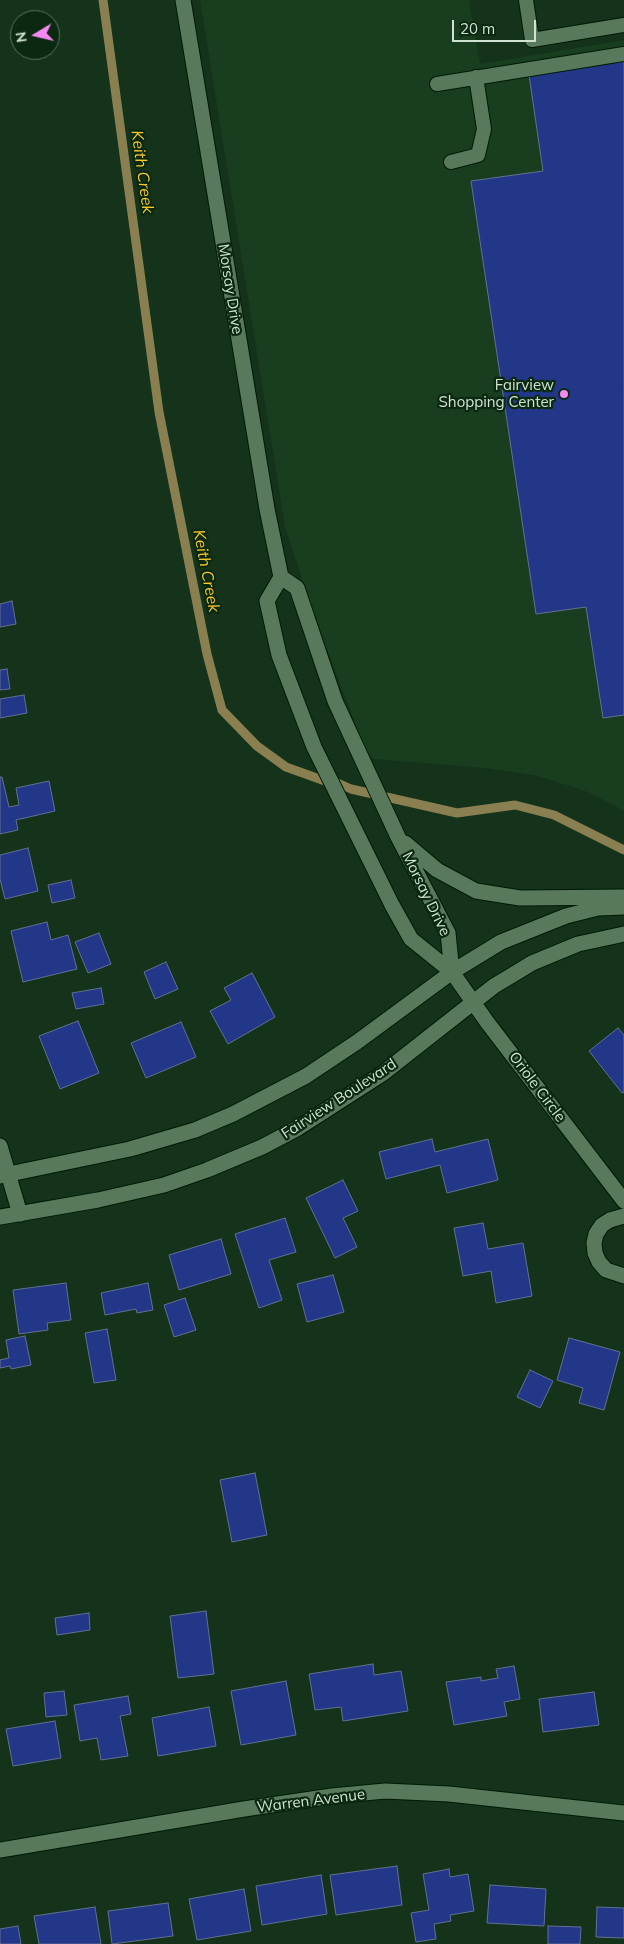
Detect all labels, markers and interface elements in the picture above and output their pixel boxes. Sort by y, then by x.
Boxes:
north arrow [10,10,60,60]
scale bar [454,10,538,42]
text: 20 m [460,19,495,38]
text: N [11,31,31,44]
water label: Keith Creek [127,129,157,215]
street label: Morsay Drive [214,243,246,335]
place label: Fairview Shopping Center [439,376,554,411]
marker: Fairview Shopping Center [558,388,570,400]
water label: Keith Creek [189,528,223,614]
street label: Morsay Drive [398,849,454,939]
street label: Oriole Circle [505,1048,569,1126]
street label: Fairview Boulevard [278,1055,400,1143]
street label: Warren Avenue [256,1785,366,1817]

